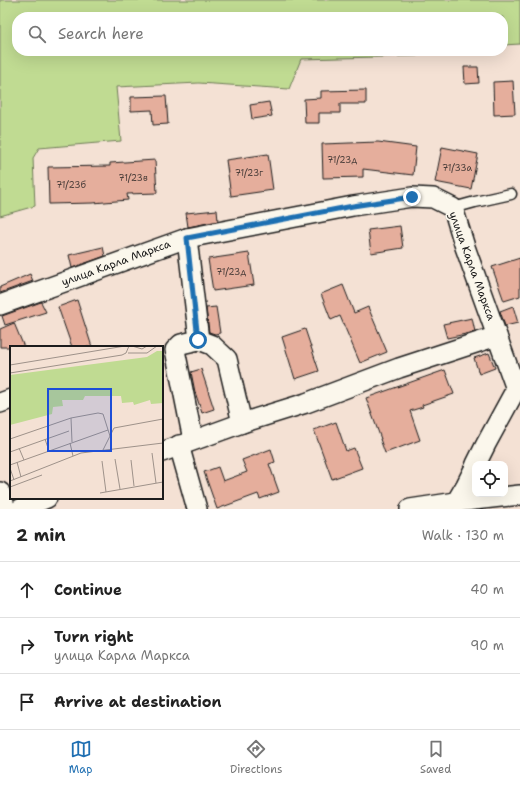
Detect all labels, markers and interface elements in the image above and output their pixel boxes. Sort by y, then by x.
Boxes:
search box [12,12,508,56]
icon: search [26,23,48,45]
text: Search here [58,24,144,44]
house number: 71/23д [327,154,357,166]
house number: 71/33а [442,162,472,174]
house number: 71/23г [235,167,263,179]
house number: 71/23в [118,172,148,184]
house number: 71/23б [56,179,87,191]
route end [403,188,421,206]
street label: улица Карла Маркса [445,209,499,323]
street label: улица Карла Маркса [59,236,173,290]
house number: 71/23д [216,266,246,278]
route start [189,331,207,349]
inset map [10,346,163,499]
map controls [472,461,508,497]
button: locate [472,461,508,497]
text: 2 min [16,524,66,546]
text: Walk · 130 m [422,527,504,544]
icon: ahead [16,579,38,601]
text: Continue [54,580,122,600]
text: 40 m [470,581,504,598]
text: Turn right [54,627,134,647]
icon: right [16,635,38,657]
text: 90 m [470,637,504,654]
text: улица Карла Маркса [54,647,190,664]
icon: arrive [16,691,38,713]
text: Arrive at destination [54,692,222,712]
tab: Map [69,738,92,777]
tab: Directions [230,738,282,777]
tab: Saved [420,738,451,777]

